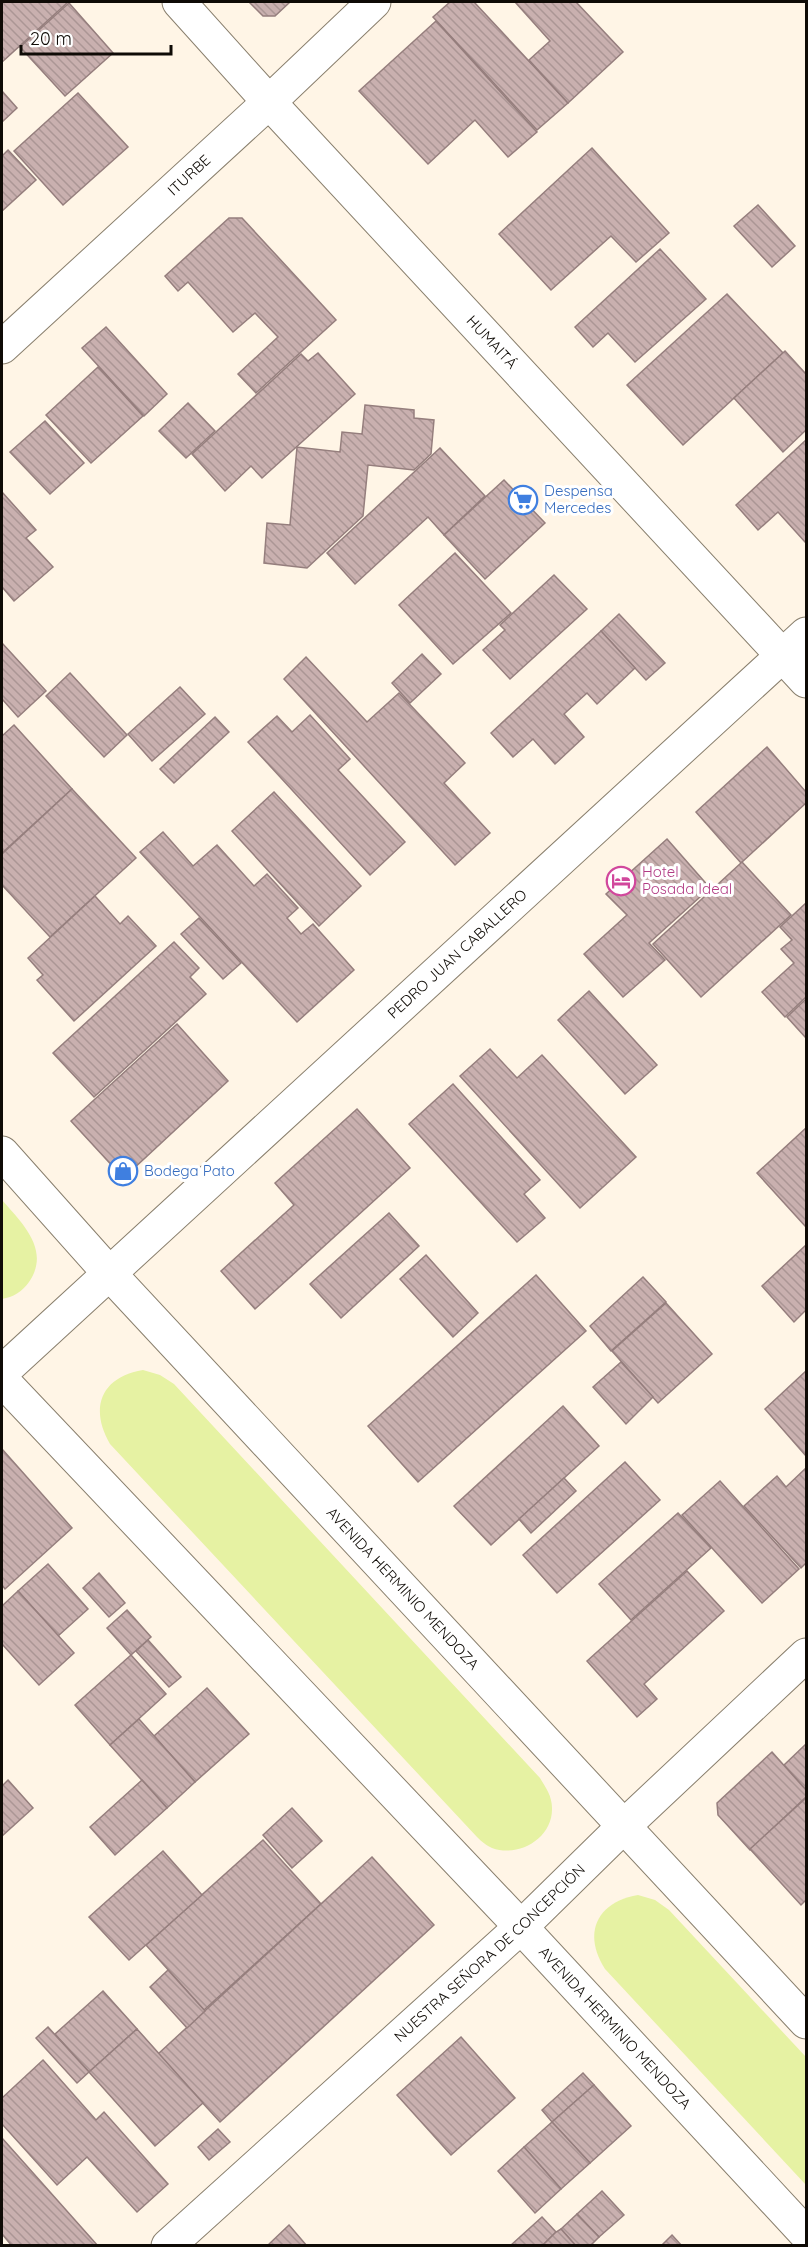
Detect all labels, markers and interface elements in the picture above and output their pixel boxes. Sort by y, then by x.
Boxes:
scale bar [21,18,171,56]
text: 20 m [30,27,72,50]
street label: ITURBE [163,150,214,199]
street label: HUMAITÁ [463,311,522,373]
place label: Despensa Mercedes [544,481,613,517]
supermarket icon: Despensa Mercedes [507,484,539,516]
place label: Hotel Posada Ideal [642,862,732,898]
hotel icon: Hotel Posada Ideal [605,865,637,897]
street label: PEDRO JUAN CABALLERO [383,885,531,1022]
shop icon: Bodega Pato [107,1155,139,1187]
place label: Bodega Pato [144,1161,235,1180]
street label: AVENIDA HERMINIO MENDOZA [323,1503,484,1674]
street label: NUESTRA SEÑORA DE CONCEPCIÓN [390,1860,589,2046]
street label: AVENIDA HERMINIO MENDOZA [535,1942,696,2113]

